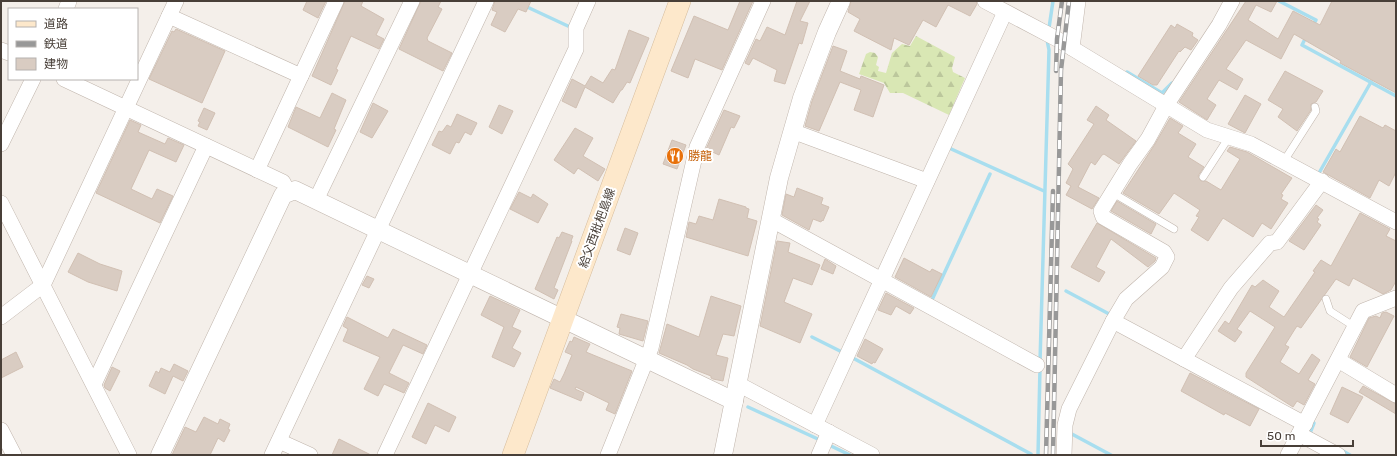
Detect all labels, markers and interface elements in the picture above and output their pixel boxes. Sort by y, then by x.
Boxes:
legend [8,8,138,80]
text: 道路 [44,17,68,31]
text: 鉄道 [44,37,68,51]
text: 建物 [44,57,68,71]
restaurant icon: 勝龍 [665,146,685,166]
place label: 勝龍 [688,149,712,163]
street label: 給父西枇杷島線 [576,186,618,270]
scale bar [1261,422,1353,448]
text: 50 m [1267,429,1295,443]

